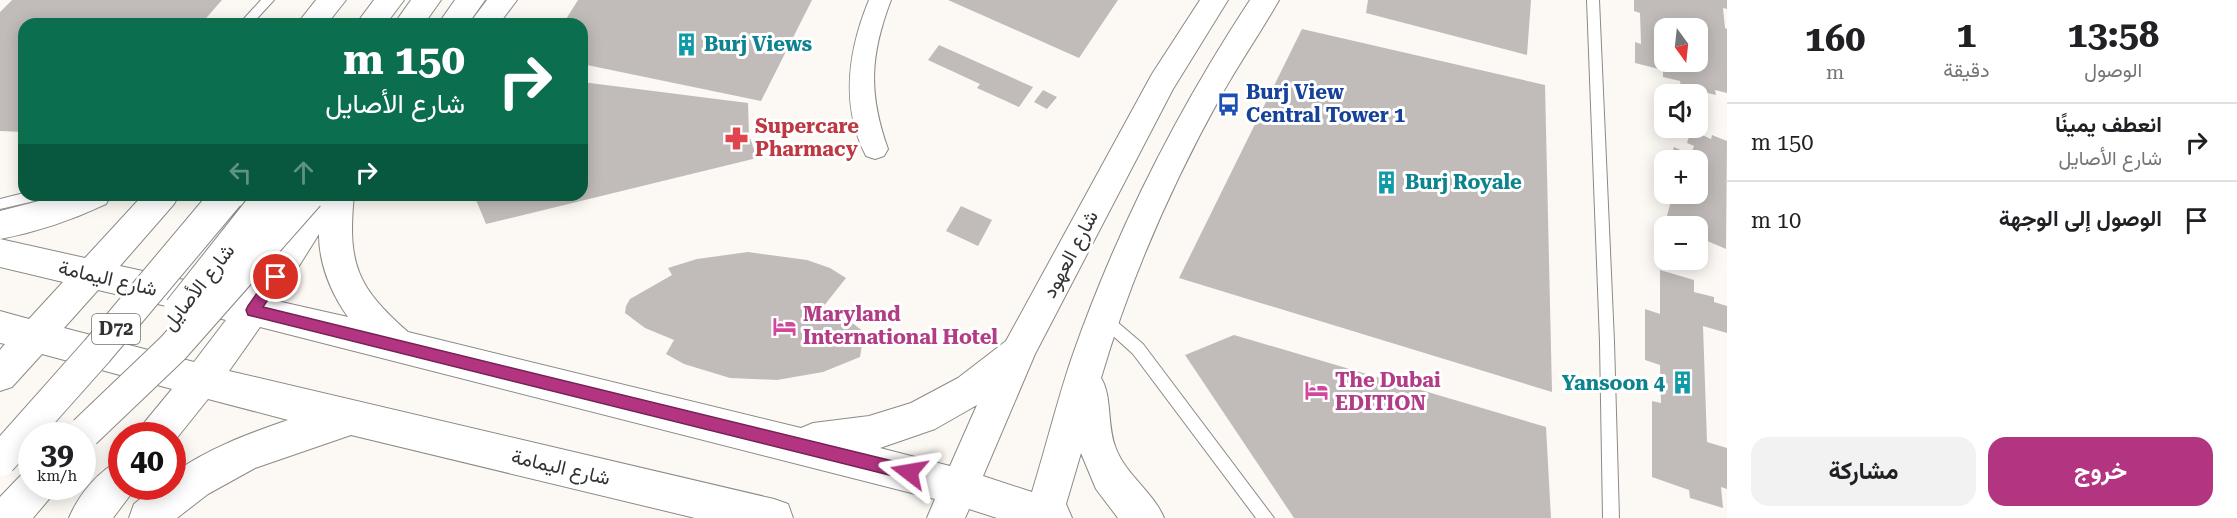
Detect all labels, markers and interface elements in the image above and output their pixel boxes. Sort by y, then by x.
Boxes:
text: 1 [1956,14,1976,56]
text: 13:58 [2067,14,2159,56]
north arrow [1654,18,1708,72]
map controls [1654,18,1708,270]
text: 160 [1805,18,1865,60]
building icon: Burj Views [673,31,699,57]
place label: Burj Views [704,32,812,56]
text: 150 m [343,35,465,84]
icon: right [486,42,564,120]
text: دقيقة [1943,58,1989,82]
text: الوصول [2084,58,2142,82]
text: m [1826,60,1844,84]
place label: Burj View Central Tower 1 [1246,80,1405,127]
button: sound [1654,84,1708,138]
text: شارع الأصايل [325,88,465,120]
bus stop icon: Burj View Central Tower 1 [1215,91,1241,117]
text: انعطف يمينًا [2055,112,2162,137]
place label: Supercare Pharmacy [755,114,859,161]
pharmacy icon: Supercare Pharmacy [724,125,750,151]
icon: right [2180,126,2213,159]
text: 150 m [1751,130,1814,155]
text: شارع الأصايل [2058,146,2162,170]
button: + [1654,150,1708,204]
icon: left [224,156,257,189]
icon: ahead [287,156,320,189]
icon: right [350,156,383,189]
building icon: Burj Royale [1374,169,1400,195]
place label: Burj Royale [1405,170,1522,194]
icon: arrive [2180,204,2213,237]
street label: شارع العهود [1037,206,1105,303]
text: الوصول إلى الوجهة [1999,206,2162,231]
text: 10 m [1751,208,1801,233]
button: − [1654,216,1708,270]
street label: شارع الأصايل [157,239,241,336]
pin [250,251,301,302]
street label: شارع اليمامة [56,255,160,303]
icon: arrive [259,260,292,293]
place label: Maryland International Hotel [803,302,998,349]
hotel icon: Maryland International Hotel [772,313,798,339]
road number: D72 [92,314,140,344]
place label: The Dubai EDITION [1335,368,1441,415]
building icon: Yansoon 4 [1670,370,1696,396]
place label: Yansoon 4 [1562,371,1666,395]
hotel icon: The Dubai EDITION [1304,378,1330,404]
speed limit sign: 40 [108,422,186,500]
text: 39 [40,436,74,471]
button: مشاركة [1751,437,1976,506]
button: خروج [1988,437,2213,506]
position arrow [877,440,941,504]
street label: شارع اليمامة [509,444,613,492]
text: km/h [37,467,77,485]

